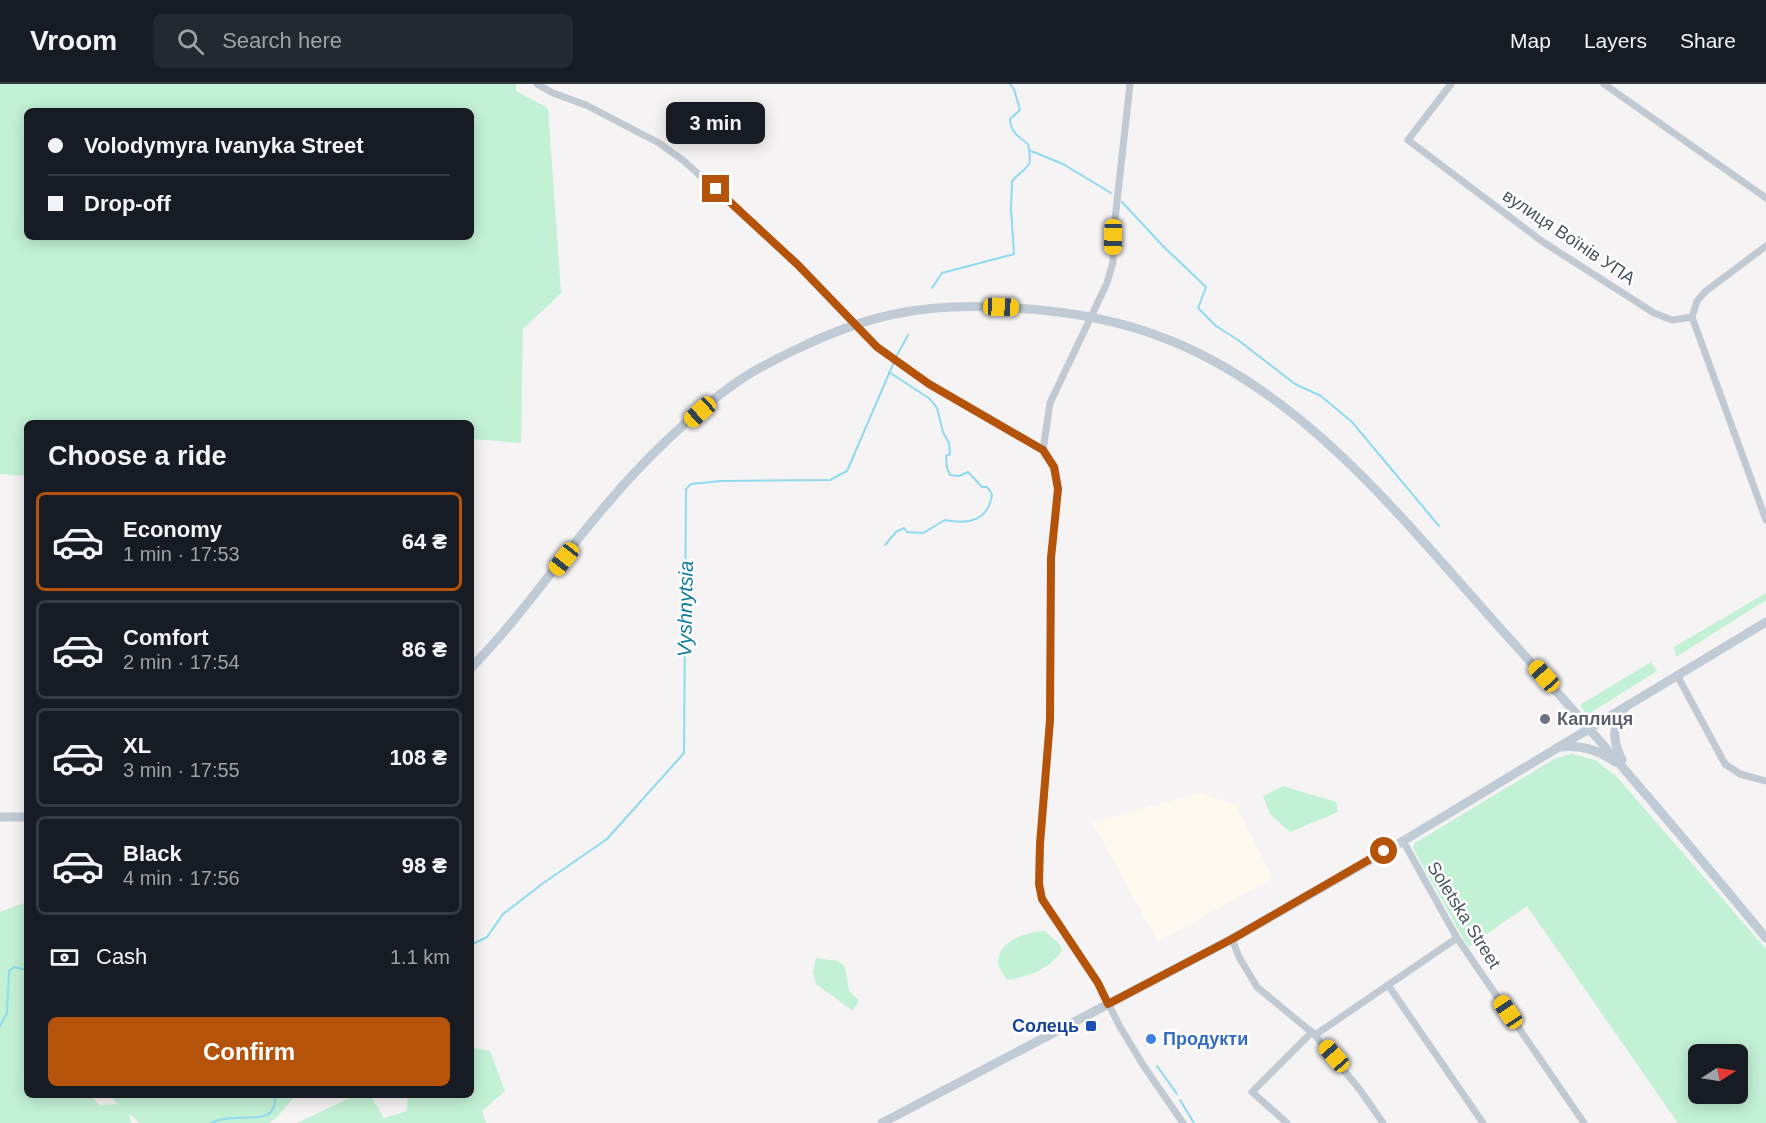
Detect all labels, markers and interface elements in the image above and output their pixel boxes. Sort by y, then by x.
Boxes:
search box [153,14,573,68]
text: Vroom [30,25,117,56]
icon: search [174,25,207,58]
text: Search here [222,28,342,53]
text: Map [1510,29,1551,52]
text: Layers [1584,29,1647,52]
text: Share [1680,29,1736,52]
callout: 3 min [666,102,766,144]
text: 3 min [689,112,742,134]
text: Volodymyra Ivanyka Street [84,133,364,158]
route end [702,175,729,202]
street label: вулиця Воїнів УПА [1499,185,1639,289]
text: Drop-off [84,191,171,216]
car [1104,219,1122,255]
car [983,297,1019,317]
car [681,393,719,431]
text: Choose a ride [48,441,227,471]
icon: car [51,515,105,569]
text: Economy [123,517,222,542]
text: 64 ₴ [402,529,447,554]
car [546,539,582,579]
text: 1 min · 17:53 [123,543,240,565]
water label: Vyshnytsia [673,561,697,657]
icon: car [51,623,105,677]
text: Comfort [123,625,209,650]
text: 86 ₴ [402,637,447,662]
text: 2 min · 17:54 [123,651,240,673]
car [1525,657,1563,695]
place label: Каплиця [1557,709,1633,729]
marker: Каплиця [1538,712,1552,726]
icon: car [51,731,105,785]
text: XL [123,733,151,758]
text: 108 ₴ [390,745,447,770]
text: 3 min · 17:55 [123,759,240,781]
route start [1370,837,1397,864]
icon: car [51,839,105,893]
text: Black [123,841,182,866]
text: 98 ₴ [402,853,447,878]
street label: Soletska Street [1423,858,1505,972]
text: 4 min · 17:56 [123,867,240,889]
icon: cash [48,941,81,974]
text: Cash [96,944,147,969]
text: 1.1 km [390,946,450,968]
car [1490,992,1526,1032]
place label: Солець [1012,1016,1079,1036]
button: Confirm [48,1017,450,1086]
marker: Солець [1084,1019,1098,1033]
place label: Продукти [1163,1029,1248,1049]
marker: Продукти [1144,1032,1158,1046]
car [1315,1037,1353,1075]
north arrow [1688,1044,1748,1104]
map controls [1688,1044,1748,1104]

